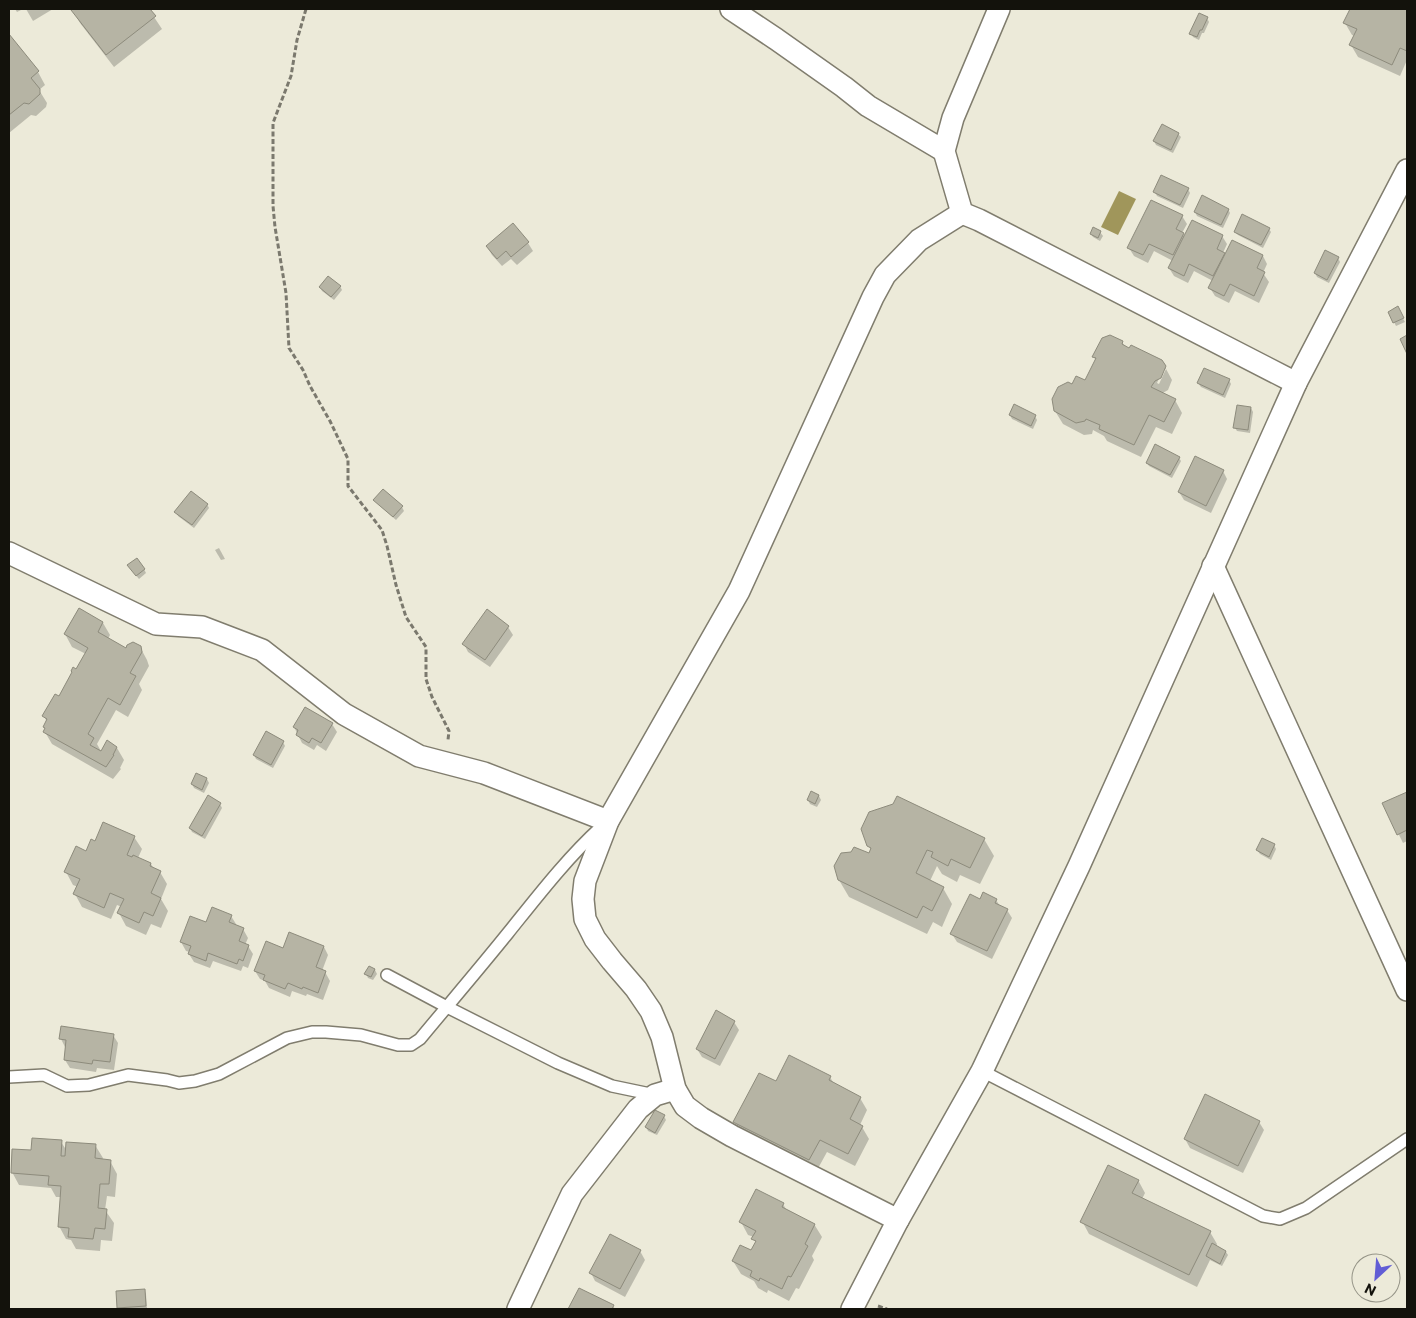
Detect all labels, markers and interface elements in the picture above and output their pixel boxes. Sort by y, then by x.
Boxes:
north arrow [1351,1253,1401,1303]
text: N [1362,1280,1379,1300]

